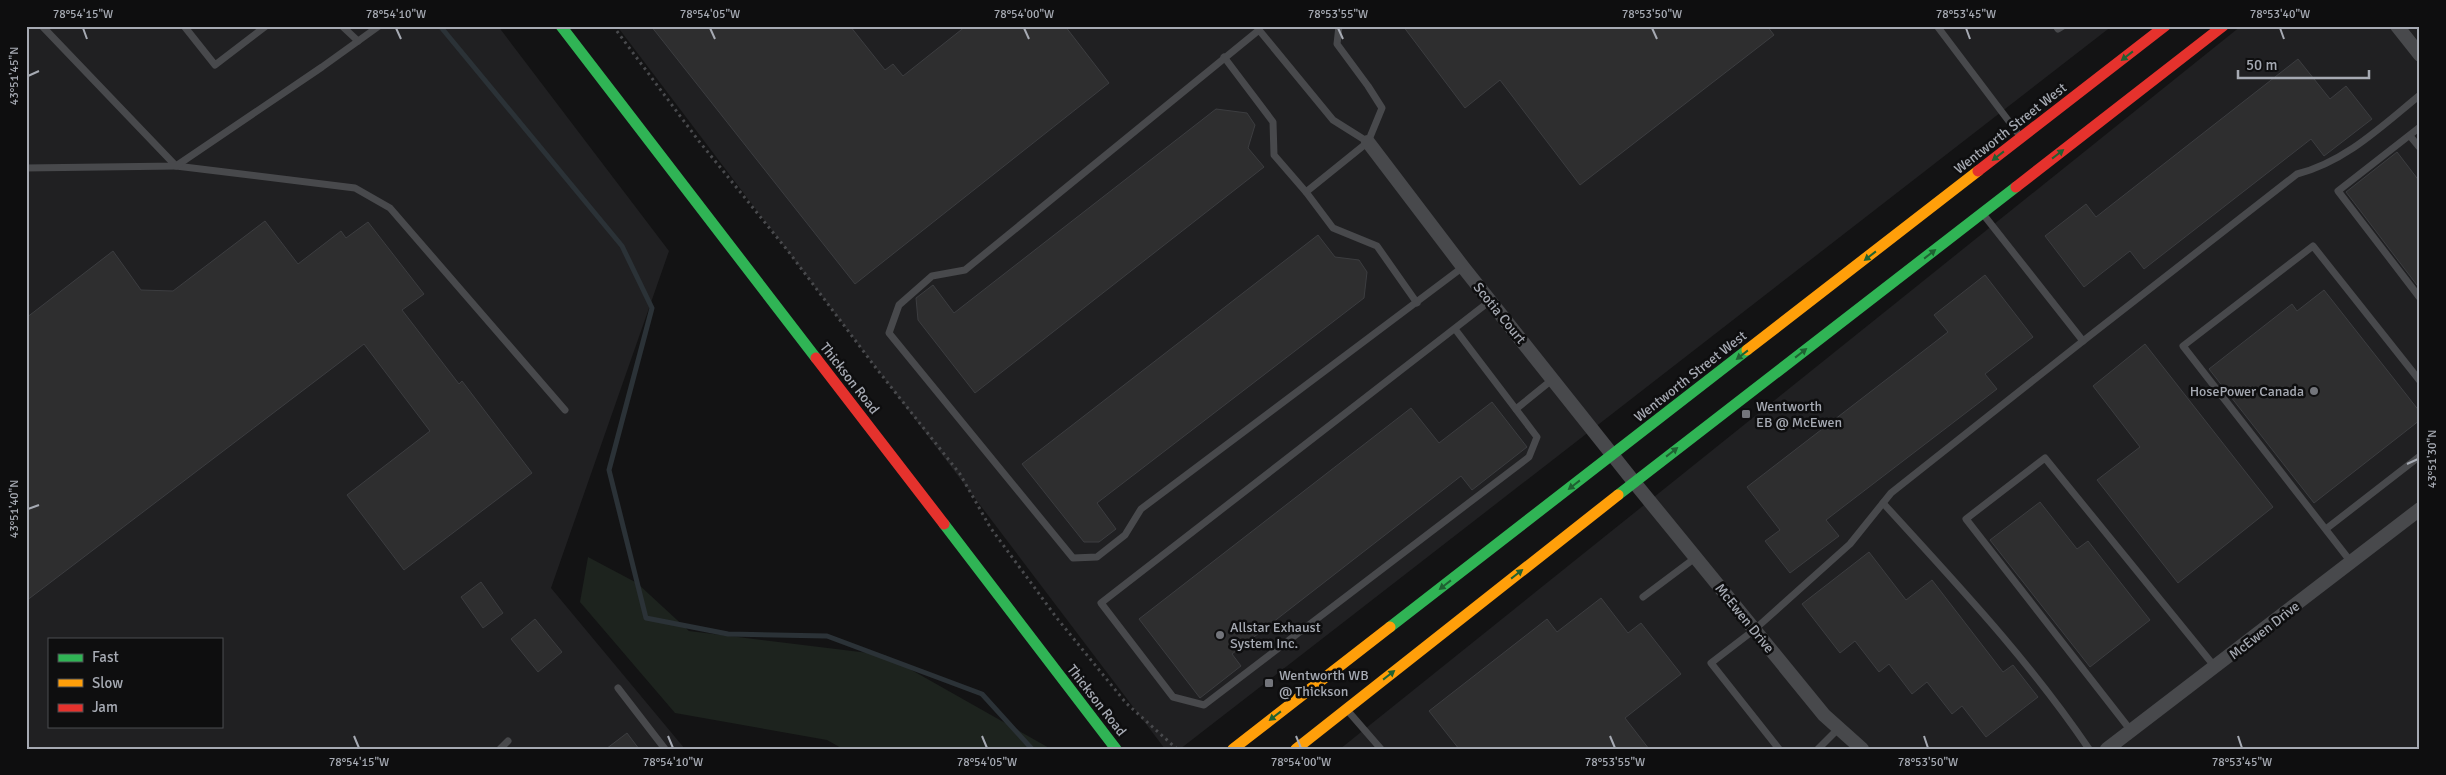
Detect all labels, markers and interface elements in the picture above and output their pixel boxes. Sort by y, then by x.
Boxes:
text: 78°54'15"W [53,7,113,22]
text: 78°54'10"W [366,7,426,22]
text: 78°54'05"W [680,7,740,22]
text: 78°54'00"W [994,7,1054,22]
text: 78°53'55"W [1308,7,1368,22]
text: 78°53'50"W [1622,7,1682,22]
text: 78°53'45"W [1936,7,1996,22]
text: 78°53'40"W [2250,7,2310,22]
text: 43°51'45"N [7,47,22,105]
scale bar [2238,48,2370,80]
one-way arrow [2121,51,2134,62]
text: 50 m [2246,56,2277,74]
street label: Wentworth Street West [1951,79,2070,178]
one-way arrow [2051,149,2064,160]
one-way arrow [1991,151,2005,161]
one-way arrow [1923,248,1936,259]
one-way arrow [1864,250,1877,261]
street label: Scotia Court [1470,279,1530,348]
street label: Wentworth Street West [1631,327,1750,426]
street label: Thickson Road [816,339,883,417]
one-way arrow [1794,348,1808,358]
one-way arrow [1736,350,1749,361]
place label: HosePower Canada [2190,383,2304,400]
marker: HosePower Canada [2308,385,2320,397]
place label: Wentworth EB @ McEwen [1756,398,1842,431]
marker: Wentworth EB @ McEwen [1740,408,1752,420]
text: 43°51'30"N [2425,430,2440,488]
one-way arrow [1665,447,1678,458]
text: 43°51'40"N [7,480,22,538]
one-way arrow [1568,480,1581,491]
one-way arrow [1510,569,1523,580]
one-way arrow [1438,580,1452,590]
street label: McEwen Drive [1711,580,1778,657]
street label: McEwen Drive [2226,598,2303,663]
place label: Allstar Exhaust System Inc. [1230,619,1321,652]
marker: Allstar Exhaust System Inc. [1214,629,1226,641]
legend [48,638,222,728]
text: Fast [92,648,119,666]
street label: Thickson Road [1063,661,1130,739]
place label: Wentworth WB @ Thickson [1279,667,1369,700]
one-way arrow [1382,670,1395,681]
text: Slow [92,674,123,692]
marker: Wentworth WB @ Thickson [1263,677,1275,689]
text: Jam [92,698,118,716]
one-way arrow [1269,711,1282,722]
text: 78°54'15"W [329,755,389,770]
text: 78°54'10"W [643,755,703,770]
text: 78°54'05"W [957,755,1017,770]
text: 78°54'00"W [1271,755,1331,770]
text: 78°53'55"W [1585,755,1645,770]
text: 78°53'50"W [1898,755,1958,770]
text: 78°53'45"W [2212,755,2272,770]

